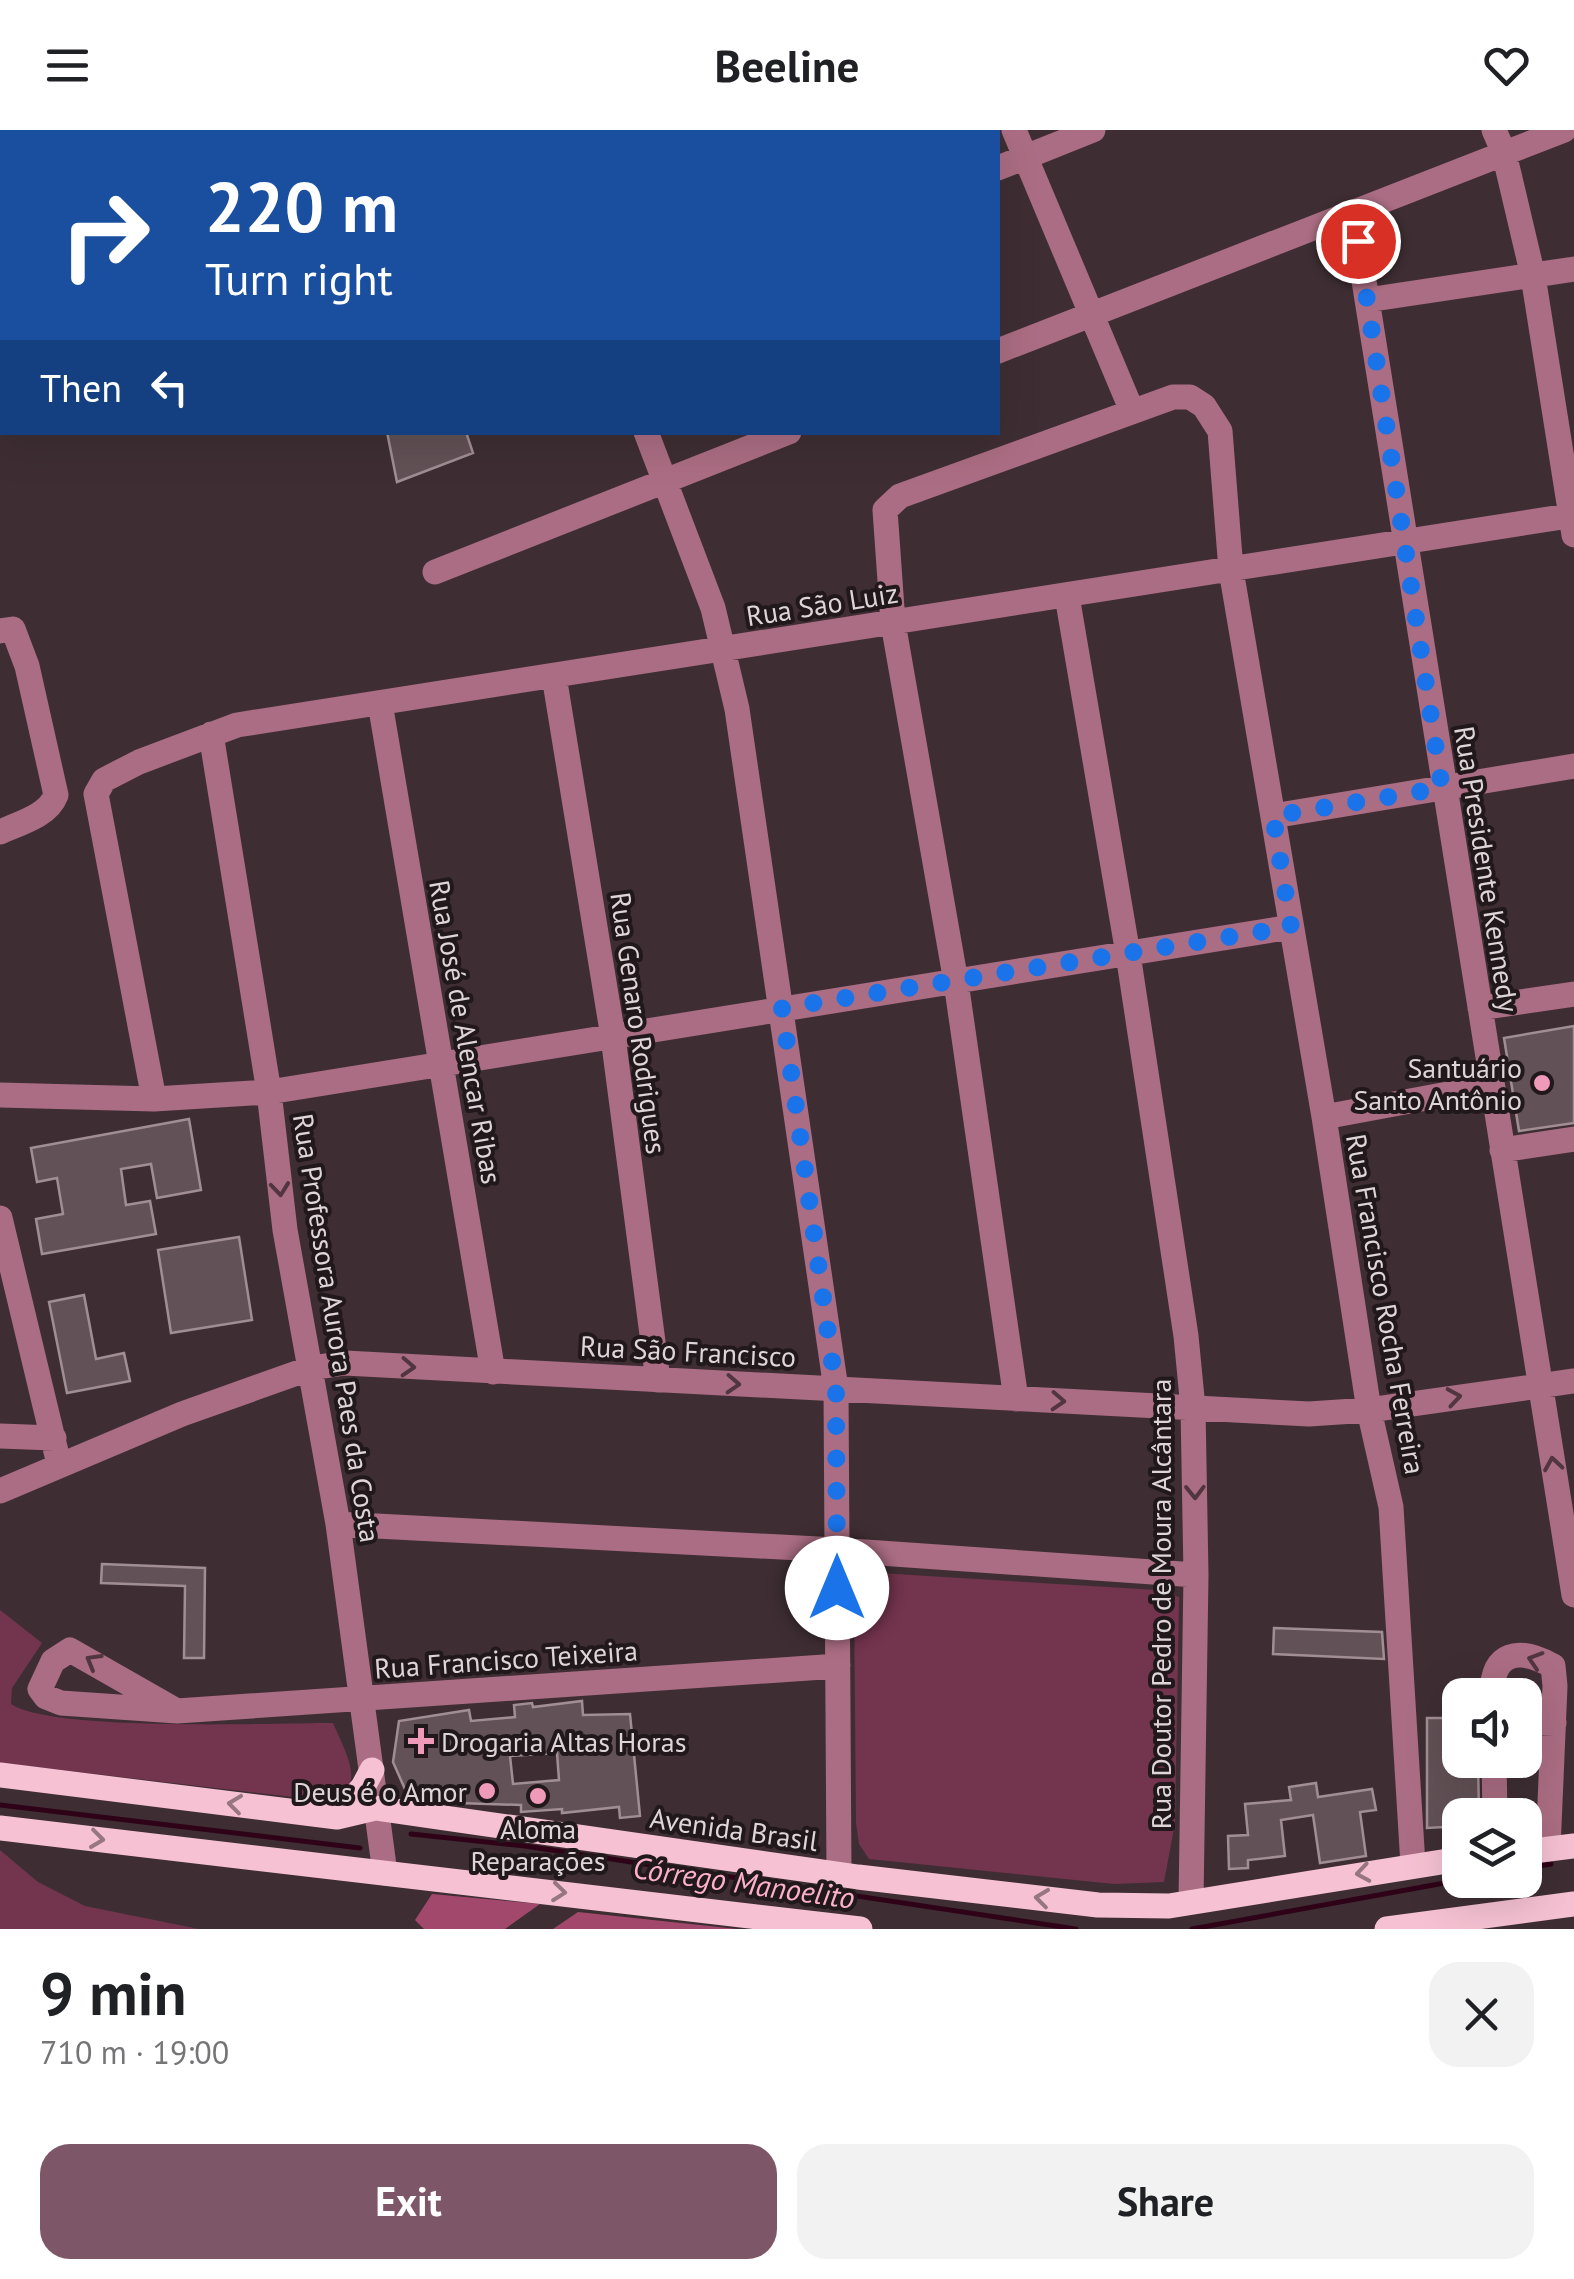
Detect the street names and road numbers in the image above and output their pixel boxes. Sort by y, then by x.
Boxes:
street label: Rua São Luiz [743,574,901,634]
street label: Rua Presidente Kennedy [1446,723,1528,1015]
street label: Rua José de Alencar Ribas [421,877,511,1187]
street label: Rua Genaro Rodrigues [602,890,676,1156]
street label: Rua Professora Aurora Paes da Costa [285,1111,389,1545]
street label: Rua Francisco Rocha Ferreira [1338,1131,1434,1477]
street label: Rua São Francisco [579,1327,797,1375]
street label: Rua Doutor Pedro de Moura Alcântara [1142,1379,1179,1829]
street label: Rua Francisco Teixeira [373,1631,639,1687]
street label: Avenida Brasil [648,1799,820,1859]

